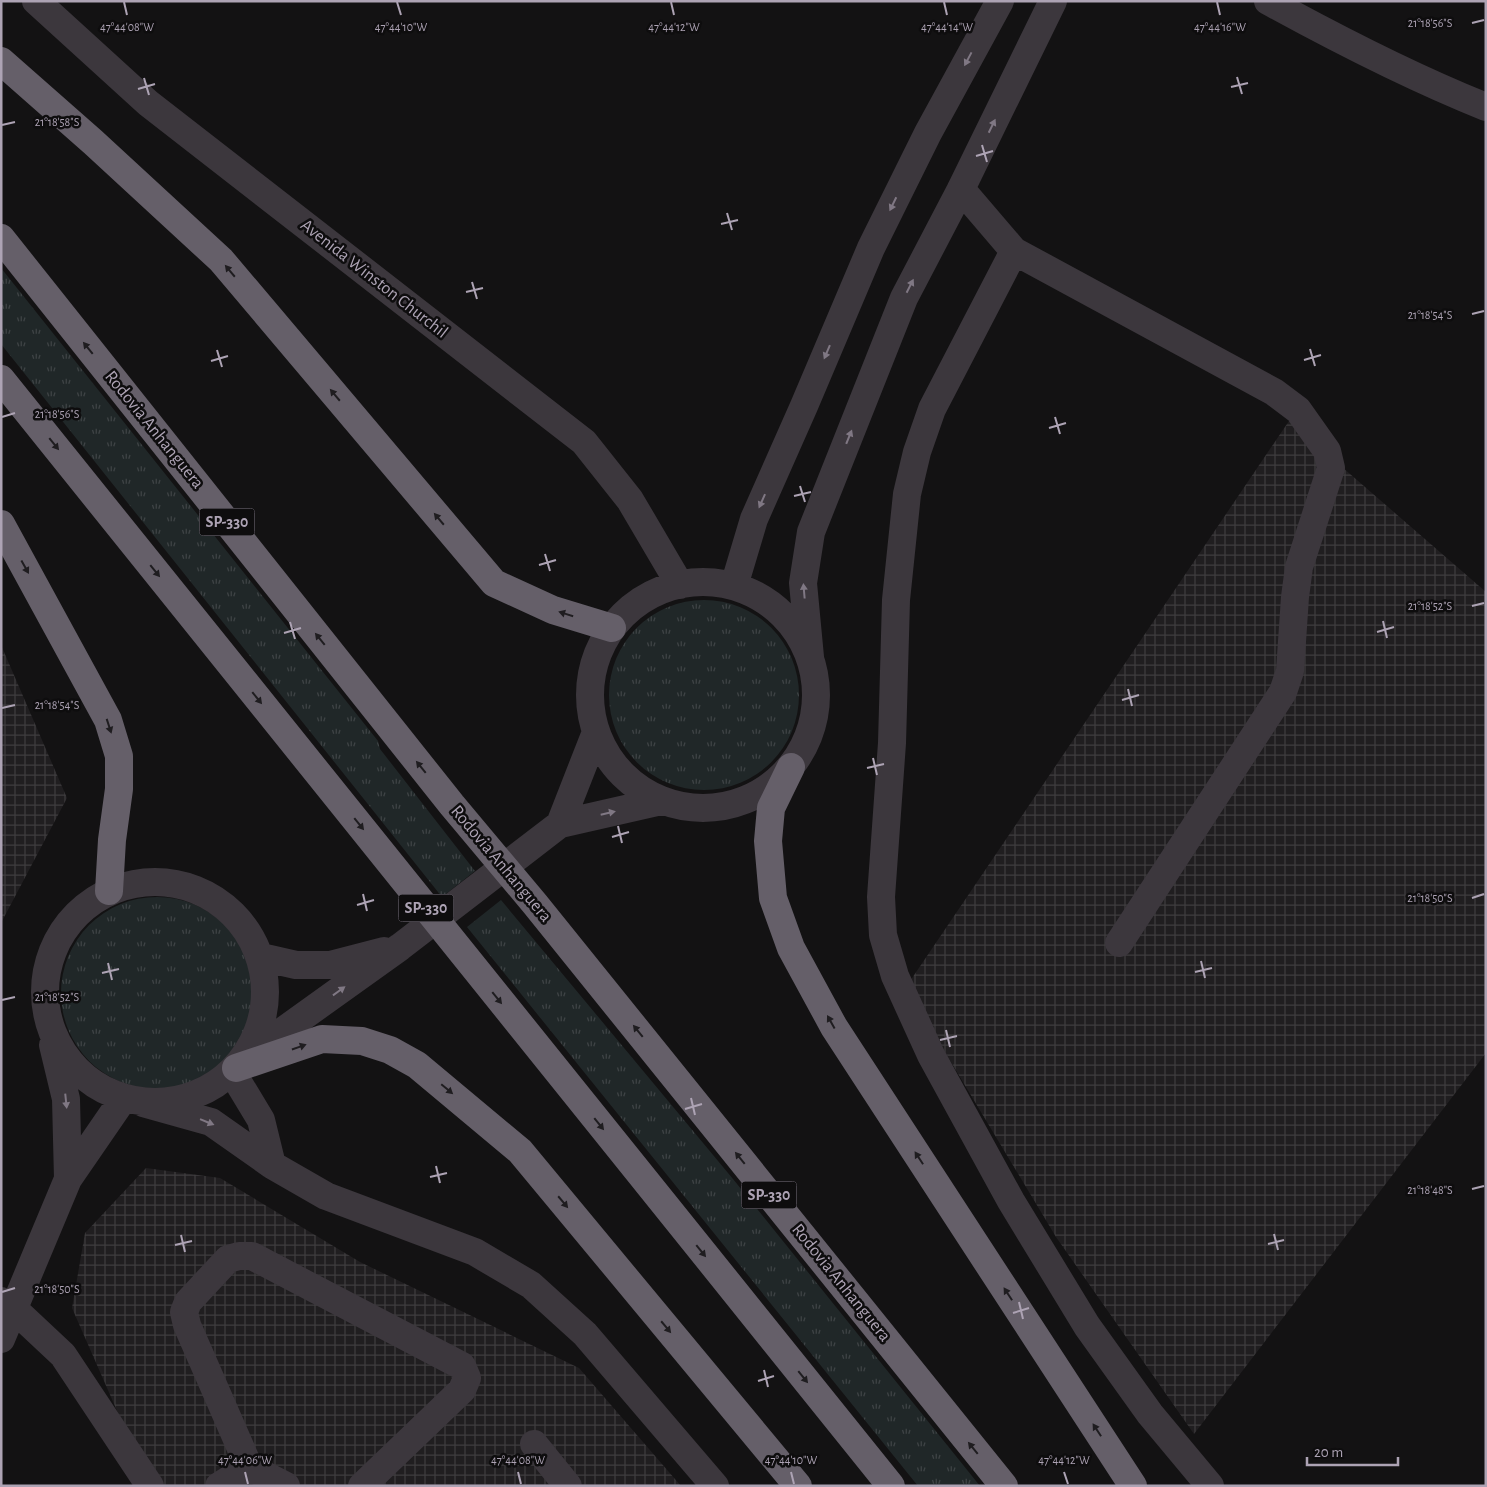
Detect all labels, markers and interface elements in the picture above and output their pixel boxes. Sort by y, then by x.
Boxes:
text: 21°18'56"S [1408,17,1453,29]
text: 47°44'08"W [100,21,154,33]
text: 47°44'10"W [375,21,428,33]
text: 47°44'12"W [648,21,700,33]
text: 47°44'14"W [921,21,973,33]
text: 47°44'16"W [1194,21,1246,33]
one-way arrow [964,52,972,67]
text: 21°18'58"S [35,116,80,128]
one-way arrow [988,119,996,133]
one-way arrow [889,196,897,211]
street label: Avenida Winston Churchil [297,216,451,342]
one-way arrow [224,264,235,277]
one-way arrow [906,279,914,293]
text: 21°18'54"S [1408,309,1453,321]
one-way arrow [83,342,94,355]
one-way arrow [823,345,831,360]
street label: Rodovia Anhanguera [101,368,207,492]
one-way arrow [329,388,340,401]
text: 21°18'56"S [35,408,80,420]
one-way arrow [846,429,853,444]
one-way arrow [48,437,59,450]
one-way arrow [757,494,765,508]
road number: SP-330 [200,508,254,536]
one-way arrow [434,513,445,526]
one-way arrow [20,561,29,574]
one-way arrow [150,564,161,577]
one-way arrow [800,583,808,599]
text: 21°18'52"S [1408,600,1453,612]
one-way arrow [558,610,573,617]
one-way arrow [315,633,326,646]
one-way arrow [252,691,263,704]
text: 21°18'54"S [35,699,80,711]
one-way arrow [106,719,114,734]
one-way arrow [416,760,427,773]
street label: Rodovia Anhanguera [447,802,555,926]
one-way arrow [600,809,615,817]
one-way arrow [353,817,364,830]
text: 21°18'50"S [1407,892,1453,904]
road number: SP-330 [398,894,454,921]
one-way arrow [332,986,346,996]
text: 21°18'52"S [35,991,80,1003]
one-way arrow [492,991,503,1004]
one-way arrow [827,1014,835,1029]
one-way arrow [632,1025,643,1038]
one-way arrow [292,1042,307,1050]
one-way arrow [440,1084,453,1095]
one-way arrow [62,1094,70,1110]
one-way arrow [594,1117,605,1130]
one-way arrow [200,1118,215,1126]
one-way arrow [915,1151,924,1165]
one-way arrow [734,1152,745,1165]
road number: SP-330 [742,1182,796,1208]
text: 21°18'48"S [1407,1184,1453,1196]
one-way arrow [557,1195,568,1208]
street label: Rodovia Anhanguera [788,1221,894,1345]
one-way arrow [696,1244,707,1257]
text: 21°18'50"S [34,1283,80,1295]
one-way arrow [1003,1287,1013,1301]
one-way arrow [661,1320,672,1333]
one-way arrow [798,1371,809,1384]
one-way arrow [1092,1424,1102,1437]
scale bar [1307,1434,1398,1466]
one-way arrow [968,1442,979,1455]
text: 20 m [1314,1445,1343,1460]
text: 47°44'06"W [218,1454,272,1466]
text: 47°44'08"W [491,1454,545,1466]
text: 47°44'10"W [765,1454,818,1466]
text: 47°44'12"W [1038,1454,1090,1466]

